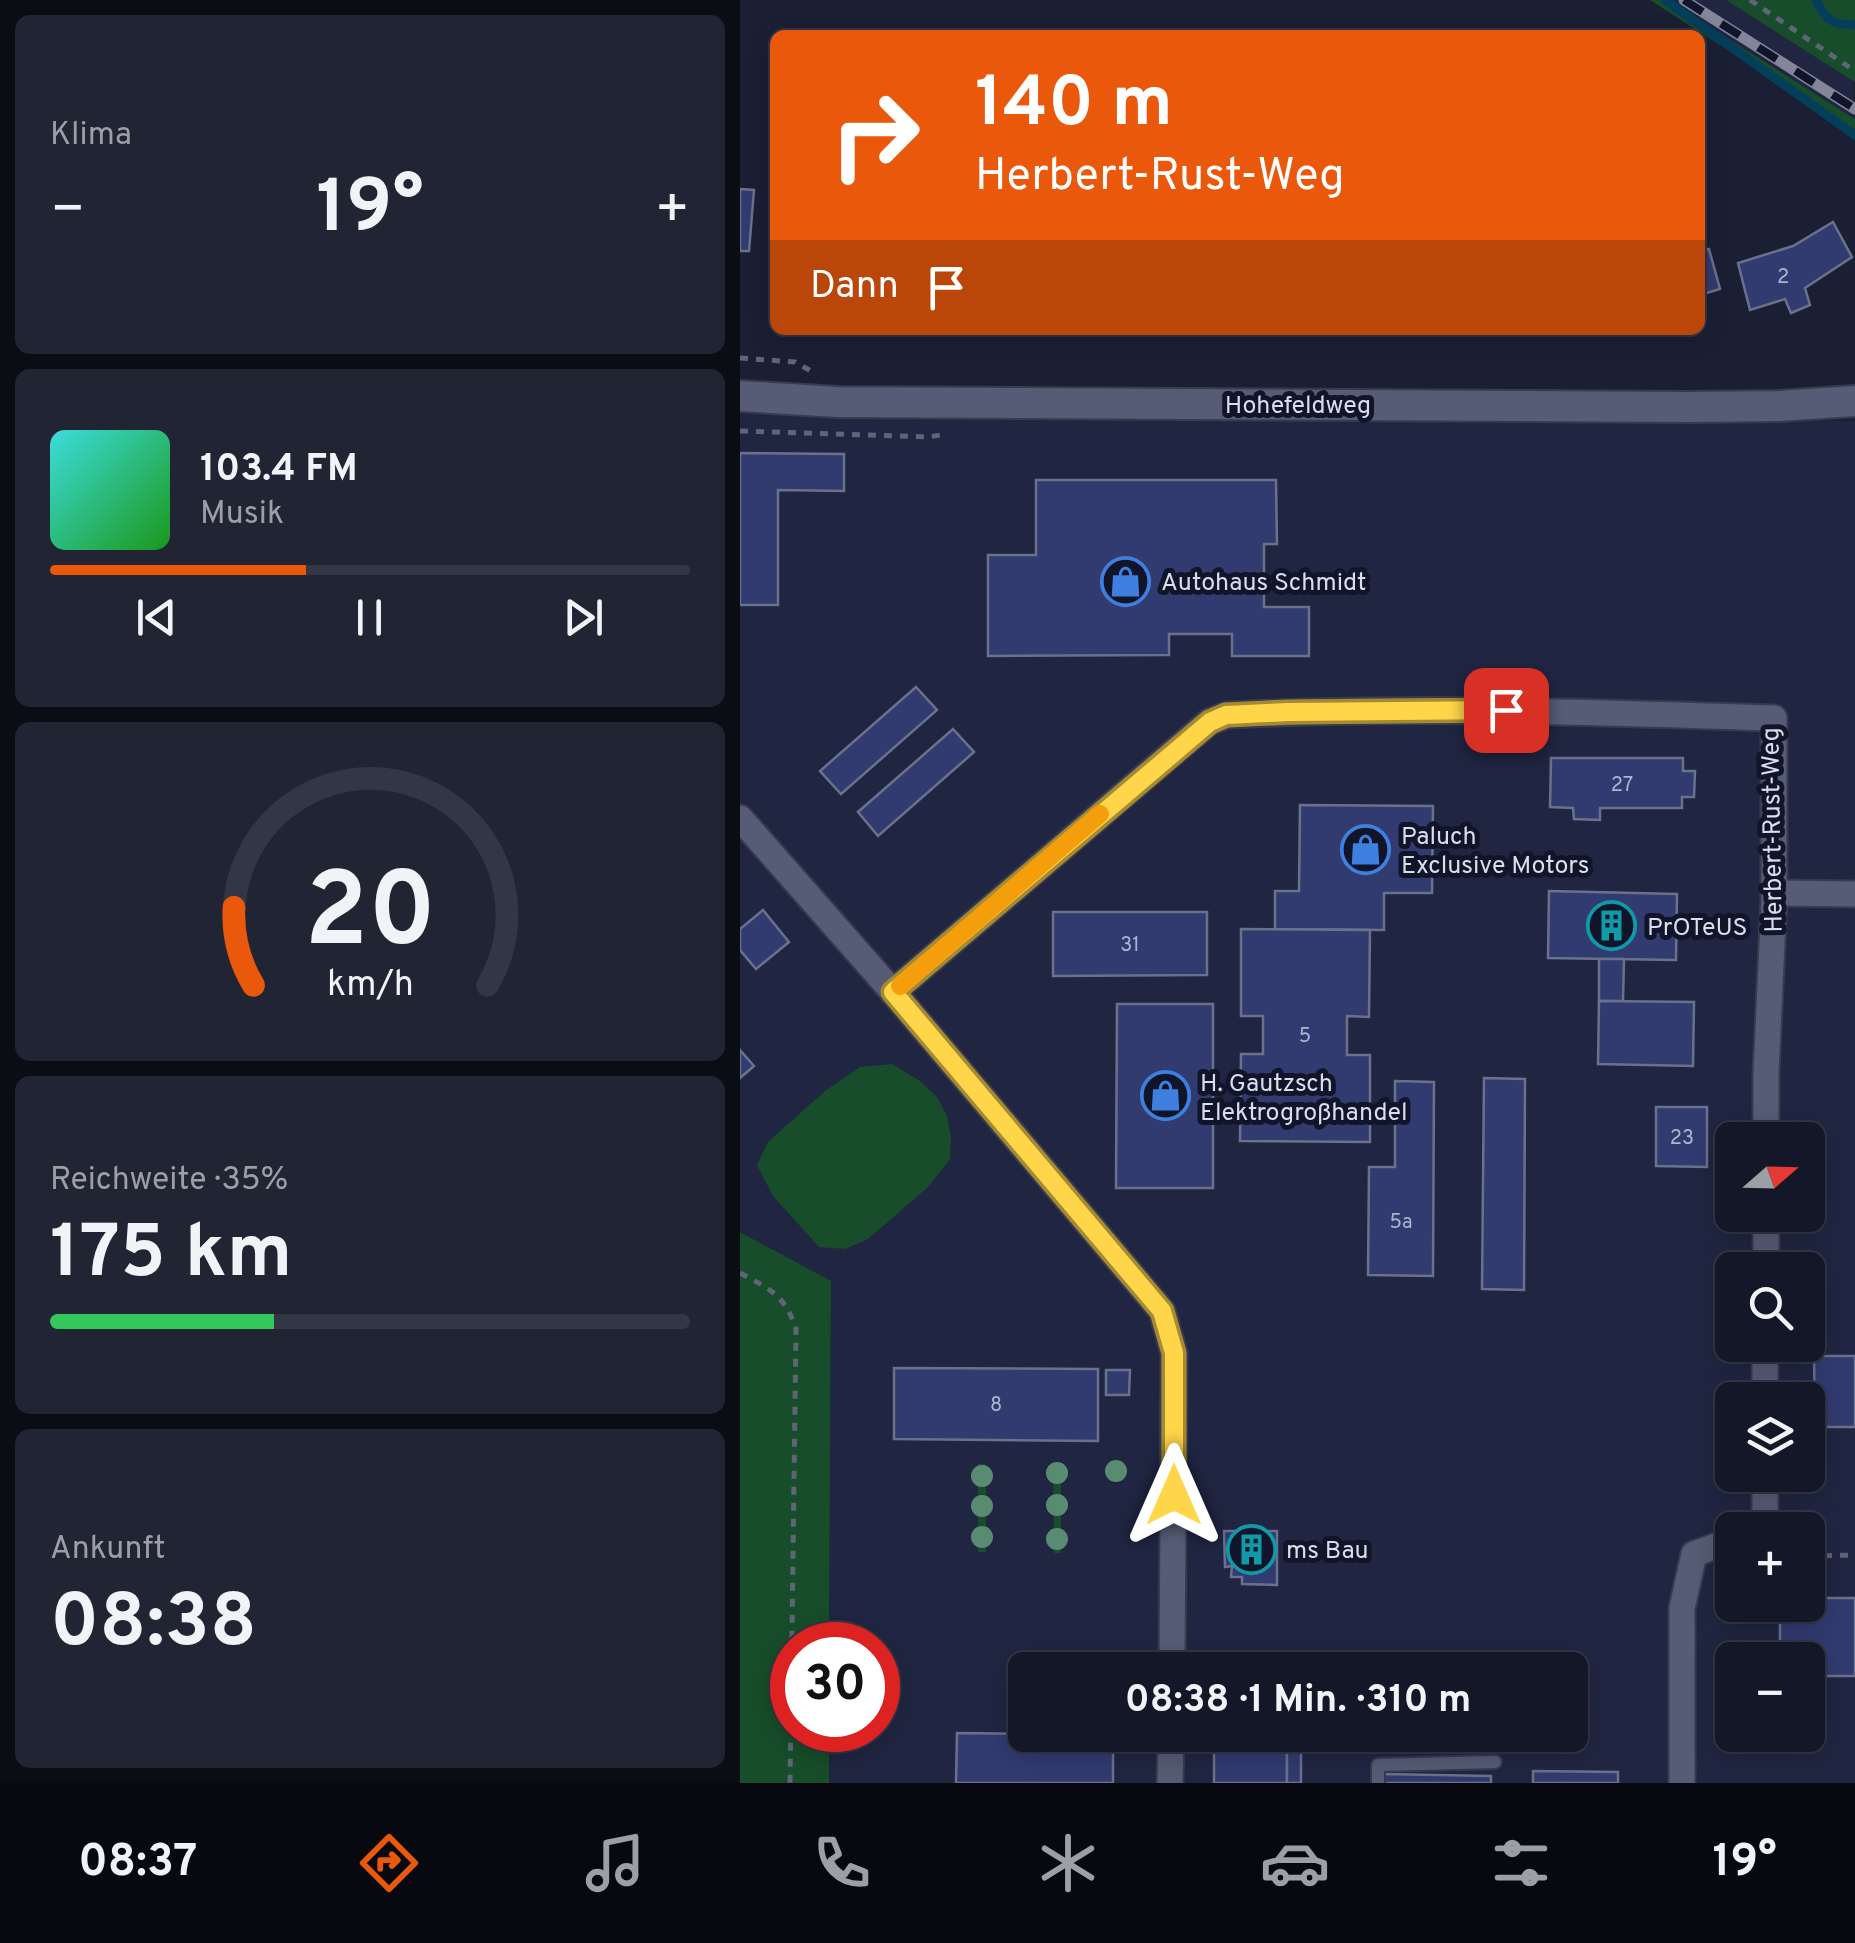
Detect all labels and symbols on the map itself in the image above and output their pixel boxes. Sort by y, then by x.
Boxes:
house number: 2 [1777,265,1789,291]
street label: Hohefeldweg [1225,391,1371,423]
shop icon: Autohaus Schmidt [1100,555,1152,607]
place label: Autohaus Schmidt [1161,568,1367,600]
pin [1464,668,1549,753]
street label: Herbert-Rust-Weg [1756,727,1792,933]
house number: 27 [1611,773,1633,799]
place label: Paluch Exclusive Motors [1401,822,1589,883]
shop icon: Paluch Exclusive Motors [1340,823,1392,875]
building icon: PrOTeUS [1586,900,1638,952]
place label: PrOTeUS [1647,913,1748,945]
house number: 31 [1120,933,1140,959]
house number: 5 [1299,1024,1311,1050]
place label: H. Gautzsch Elektrogroßhandel [1200,1069,1407,1130]
shop icon: H. Gautzsch Elektrogroßhandel [1139,1070,1191,1122]
north arrow [1715,1122,1825,1232]
house number: 23 [1670,1126,1694,1152]
house number: 5a [1390,1210,1412,1236]
house number: 8 [990,1393,1002,1419]
position arrow [1122,1443,1226,1547]
building icon: ms Bau [1225,1523,1277,1575]
place label: ms Bau [1286,1536,1369,1568]
speed limit sign: 30 [770,1622,900,1752]

